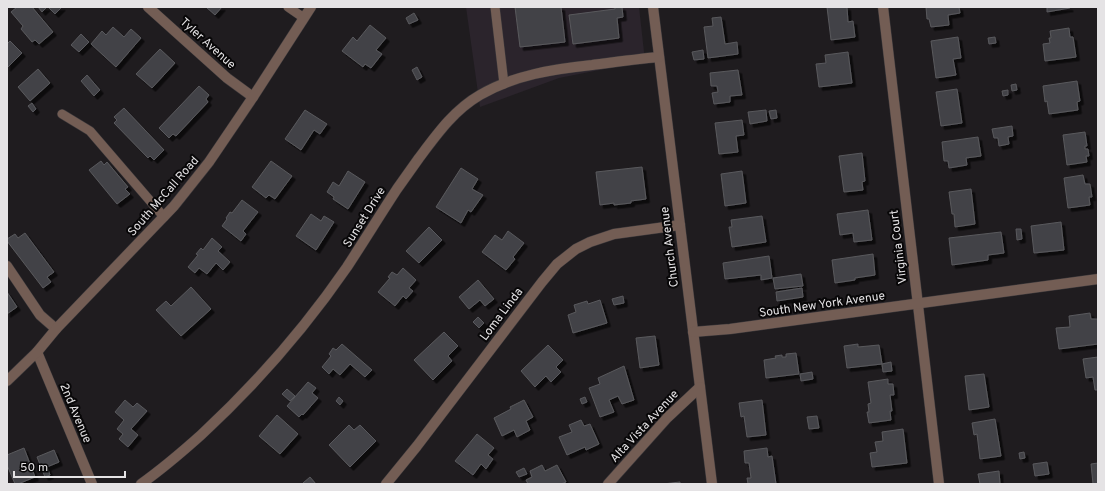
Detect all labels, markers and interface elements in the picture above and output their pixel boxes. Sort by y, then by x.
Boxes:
street label: Tyler Avenue [176,14,239,73]
street label: South McCall Road [125,153,203,240]
street label: Sunset Drive [340,184,390,251]
street label: Church Avenue [657,206,683,288]
street label: Virginia Court [886,209,911,285]
street label: Loma Linda [477,285,527,344]
street label: South New York Avenue [758,288,886,322]
street label: 2nd Avenue [55,381,95,446]
street label: Alta Vista Avenue [607,387,683,466]
scale bar [14,453,125,479]
text: 50 m [20,460,48,476]

